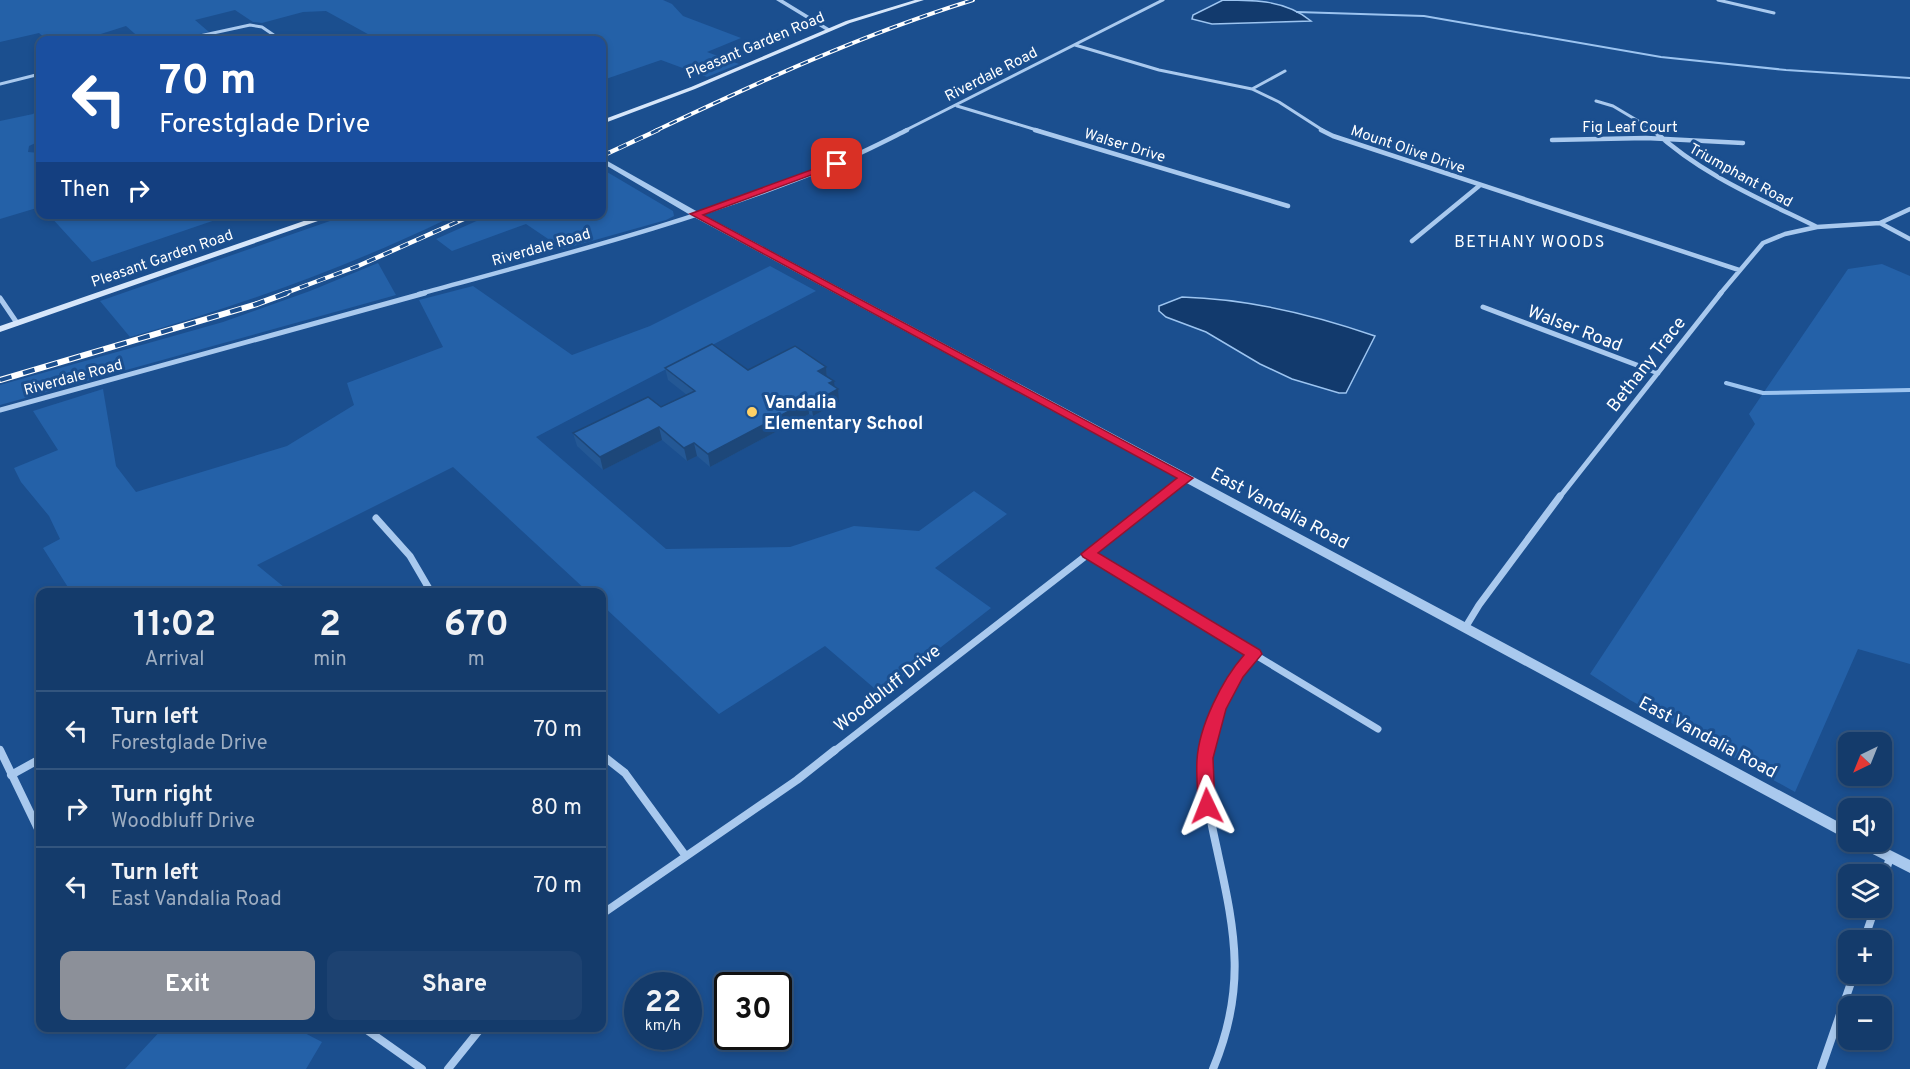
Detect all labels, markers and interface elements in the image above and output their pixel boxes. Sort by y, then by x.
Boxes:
street label: Pleasant Garden Road [683,9,828,84]
street label: Riverdale Road [942,44,1041,107]
text: 70 m [159,56,257,109]
icon: left [60,60,138,138]
text: Forestglade Drive [159,108,370,142]
street label: Fig Leaf Court [1582,119,1678,138]
street label: Mount Olive Drive [1348,122,1467,179]
street label: Walser Drive [1082,125,1168,168]
pin [811,138,862,189]
street label: Triumphant Road [1685,140,1795,213]
icon: arrive [820,147,853,180]
icon: right [122,174,155,207]
text: Then [60,177,110,204]
street label: Riverdale Road [490,225,593,272]
street label: Pleasant Garden Road [89,226,236,293]
district label: BETHANY WOODS [1454,233,1606,253]
street label: Walser Road [1524,301,1625,358]
street label: Bethany Trace [1603,312,1692,417]
street label: Riverdale Road [22,356,125,401]
place label: Vandalia Elementary School [764,392,923,436]
marker: Vandalia Elementary School [745,405,759,419]
street label: East Vandalia Road [1206,463,1352,556]
text: 11:02 [133,603,216,649]
text: 2 [319,603,341,649]
text: 670 [444,603,509,649]
street label: Woodbluff Drive [830,640,946,738]
text: Arrival [145,647,204,673]
text: min [313,647,347,673]
text: m [468,647,485,673]
street label: East Vandalia Road [1634,692,1780,785]
text: Turn left [111,704,199,731]
icon: left [60,714,93,747]
text: 70 m [533,717,582,744]
text: Forestglade Drive [111,731,267,757]
north arrow [1838,732,1892,786]
map controls [1838,732,1892,1050]
position arrow [1175,774,1239,838]
text: Turn right [111,782,213,809]
icon: right [60,792,93,825]
text: 80 m [531,795,582,822]
button: sound [1838,798,1892,852]
text: Woodbluff Drive [111,809,255,835]
text: Turn left [111,860,199,887]
button: layers [1838,864,1892,918]
icon: left [60,870,93,903]
text: 70 m [533,873,582,900]
text: East Vandalia Road [111,887,282,913]
button: + [1838,930,1892,984]
button: Exit [60,951,315,1020]
button: Share [327,951,582,1020]
speed limit sign: 30 [714,972,792,1050]
text: 22 [645,985,681,1022]
button: − [1838,996,1892,1050]
text: km/h [645,1017,681,1036]

